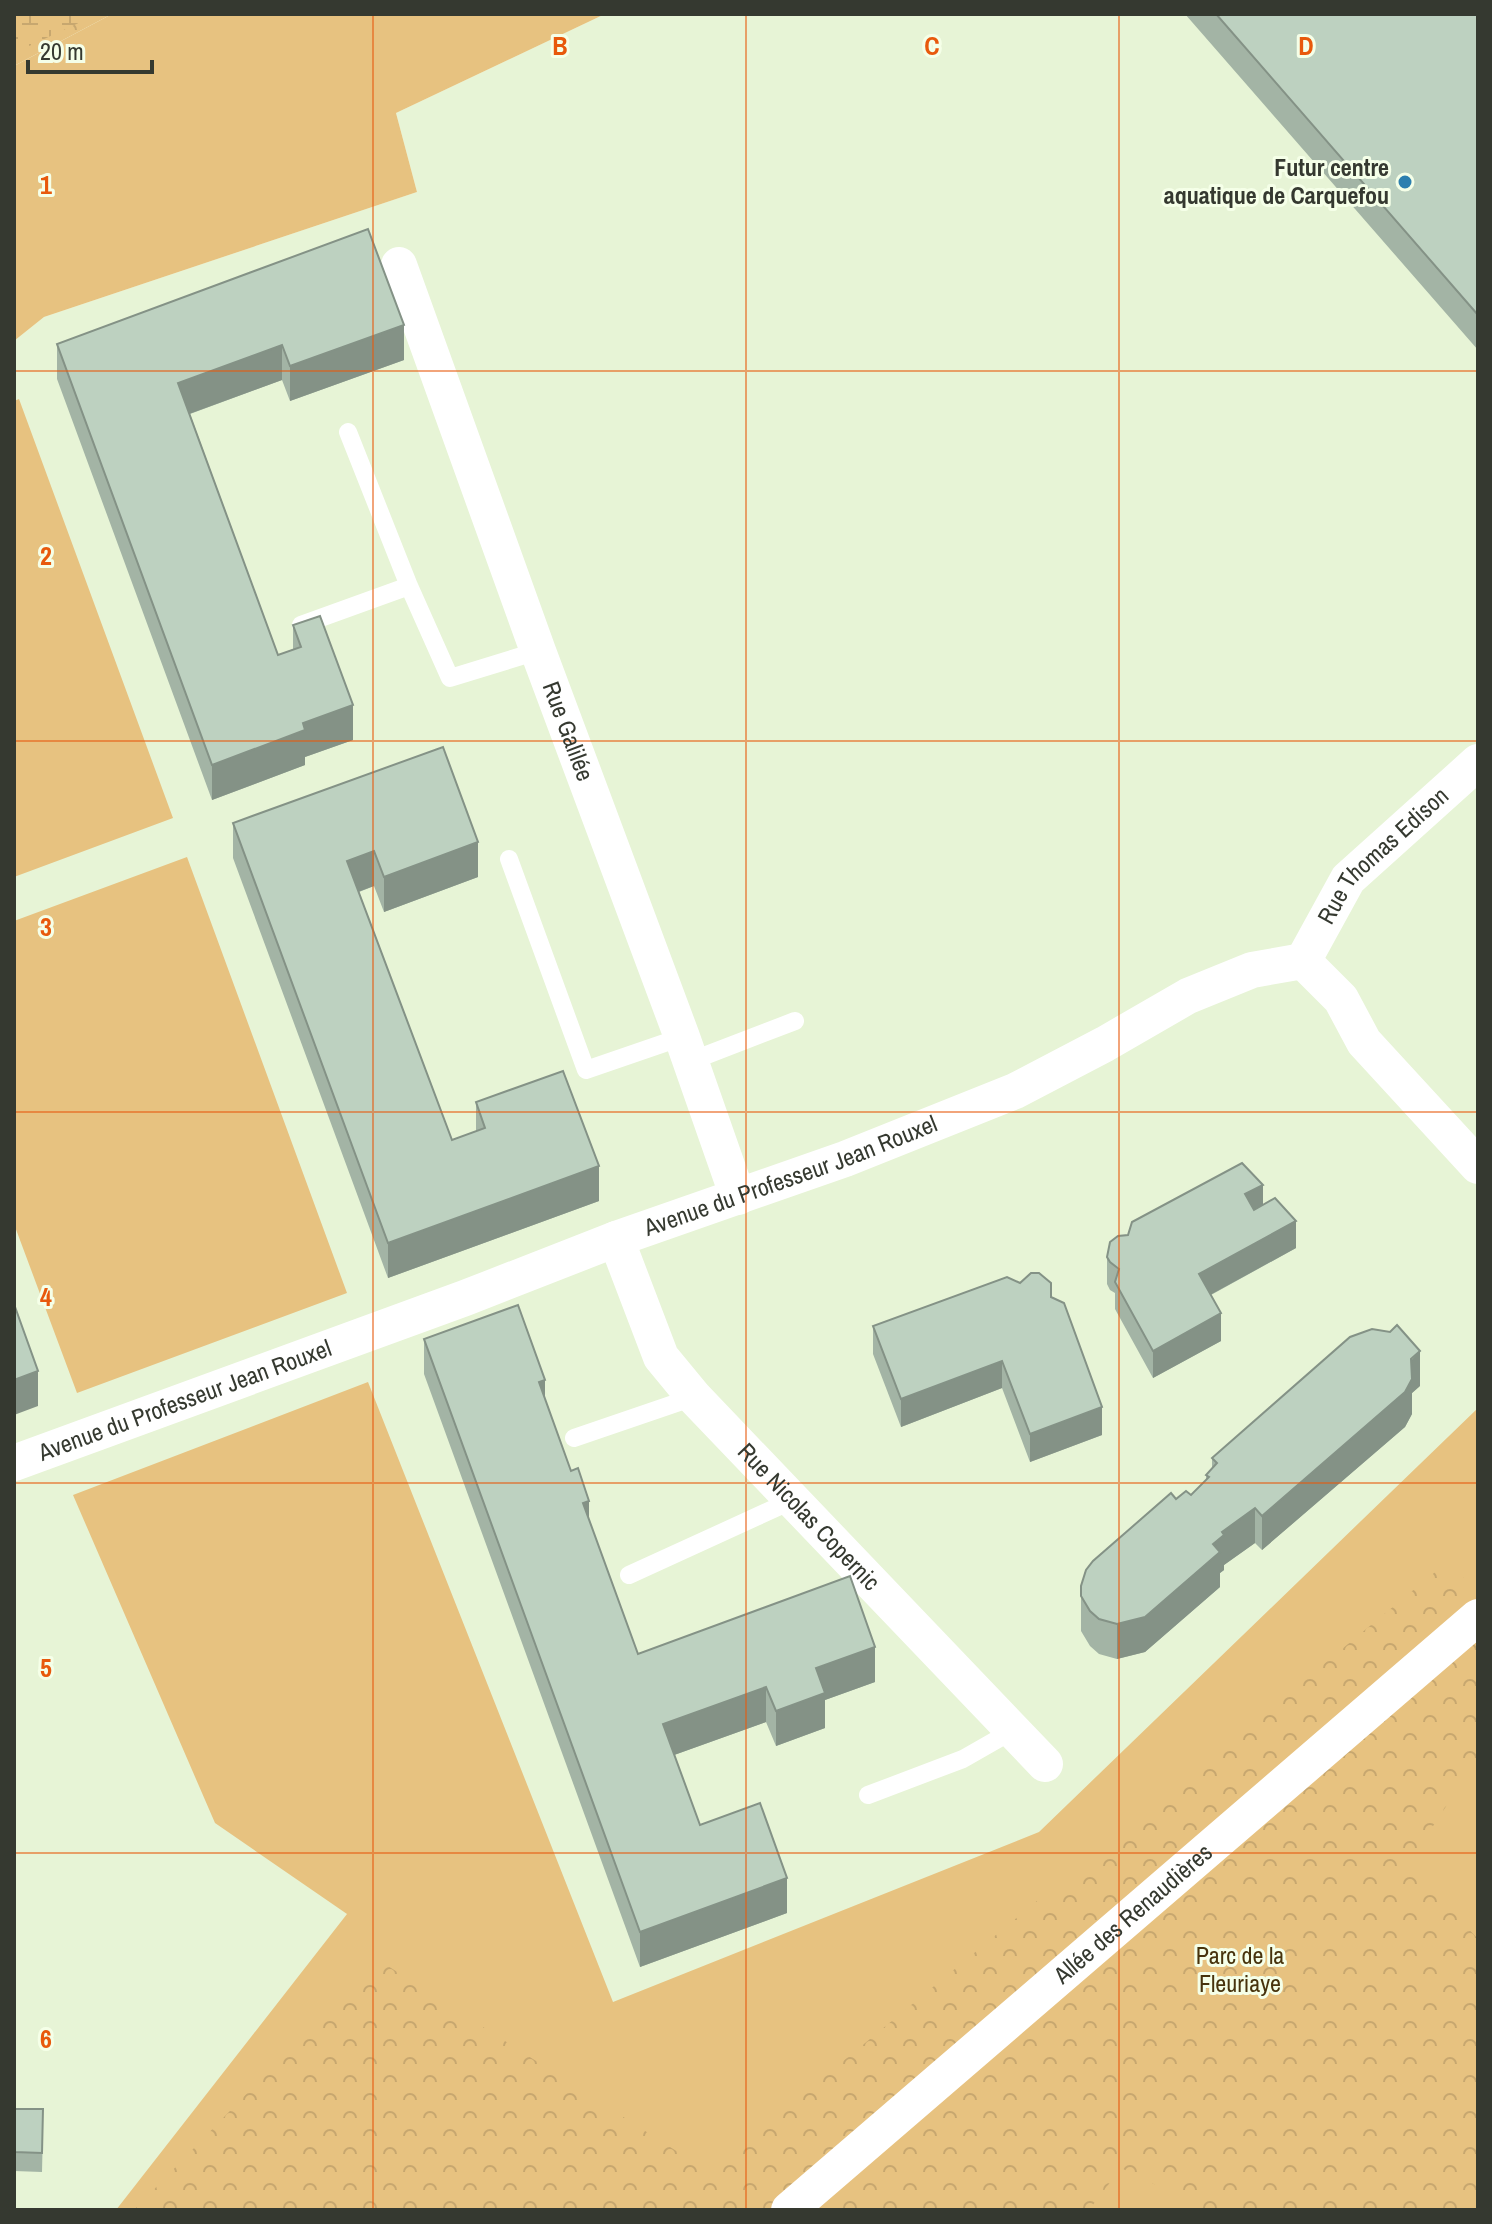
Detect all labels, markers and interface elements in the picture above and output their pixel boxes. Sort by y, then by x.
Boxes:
scale bar [28,24,152,74]
text: B [552,28,568,63]
text: C [924,28,940,63]
text: D [1298,28,1314,63]
text: 20 m [40,35,84,67]
place label: Futur centre aquatique de Carquefou [1164,151,1389,211]
text: 1 [40,167,52,202]
marker: Futur centre aquatique de Carquefou [1396,173,1414,191]
text: 2 [40,538,52,573]
street label: Rue Galilée [536,677,602,785]
street label: Rue Thomas Edison [1309,779,1455,929]
text: 3 [40,909,52,944]
street label: Avenue du Professeur Jean Rouxel [639,1107,941,1243]
text: 4 [40,1279,52,1314]
street label: Avenue du Professeur Jean Rouxel [33,1331,335,1468]
street label: Rue Nicolas Copernic [731,1435,888,1597]
text: 5 [40,1650,52,1685]
street label: Allée des Renaudières [1046,1836,1218,1991]
park label: Parc de la Fleuriaye [1196,1939,1284,1999]
text: 6 [40,2021,52,2056]

